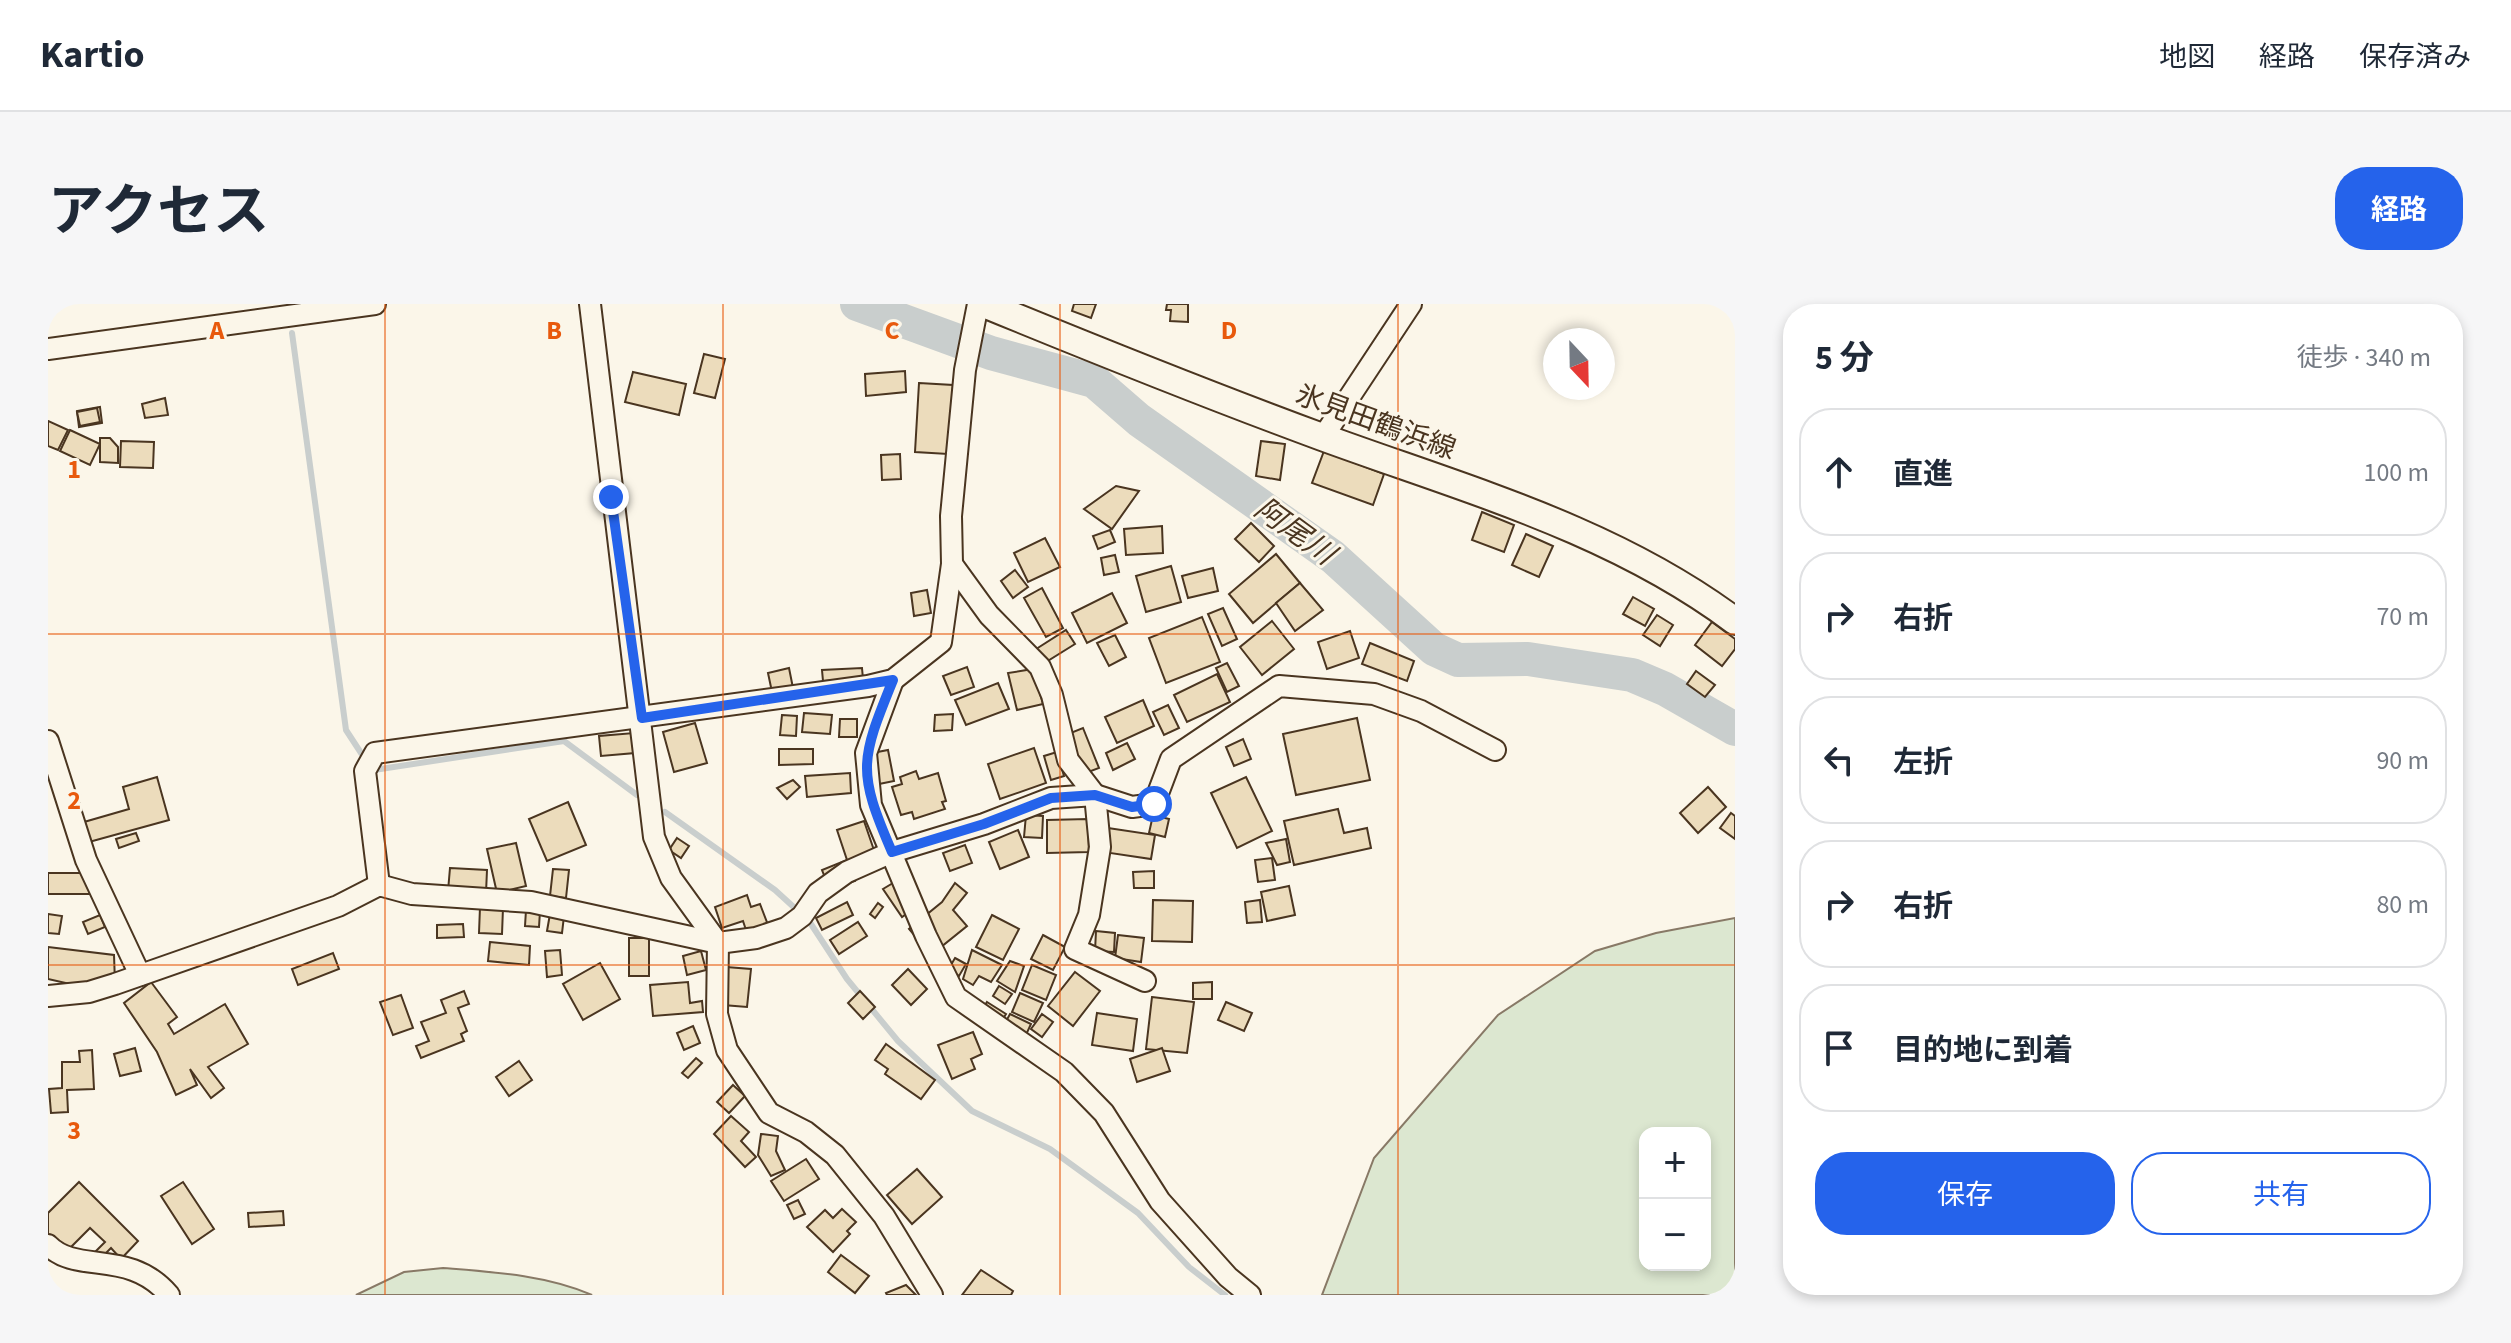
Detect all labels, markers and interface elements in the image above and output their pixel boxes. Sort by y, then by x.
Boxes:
text: Kartio [40,28,145,82]
text: 地図 [2159,37,2215,77]
text: 経路 [2259,37,2315,77]
text: 保存済み [2359,37,2471,77]
button: 経路 [2335,167,2463,250]
text: アクセス [48,173,269,252]
text: A [209,312,226,349]
text: B [546,312,562,349]
text: C [884,312,900,349]
text: D [1221,312,1237,349]
north arrow [1543,328,1615,400]
text: 5 分 [1815,334,1874,383]
text: 徒歩 · 340 m [2297,339,2431,376]
street label: 氷見田鶴浜線 [1290,374,1461,469]
icon: ahead [1817,450,1861,494]
text: 1 [67,451,81,488]
text: 直進 [1893,453,1953,496]
text: 100 m [2363,454,2429,491]
route end [593,479,629,515]
water label: 阿尾川 [1246,488,1346,577]
icon: right [1817,594,1861,638]
text: 右折 [1893,597,1953,640]
text: 70 m [2376,598,2429,635]
icon: left [1817,738,1861,782]
text: 左折 [1893,741,1953,784]
text: 90 m [2376,742,2429,779]
text: 2 [67,782,81,819]
route start [1136,786,1172,822]
icon: right [1817,882,1861,926]
text: 右折 [1893,885,1953,928]
text: 80 m [2376,886,2429,923]
icon: arrive [1817,1026,1861,1070]
text: 目的地に到着 [1893,1029,2073,1072]
text: 3 [67,1112,81,1149]
map controls [1639,1127,1711,1271]
button: + [1639,1127,1711,1199]
button: 保存 [1815,1152,2115,1235]
button: 共有 [2131,1152,2431,1235]
button: − [1639,1199,1711,1271]

